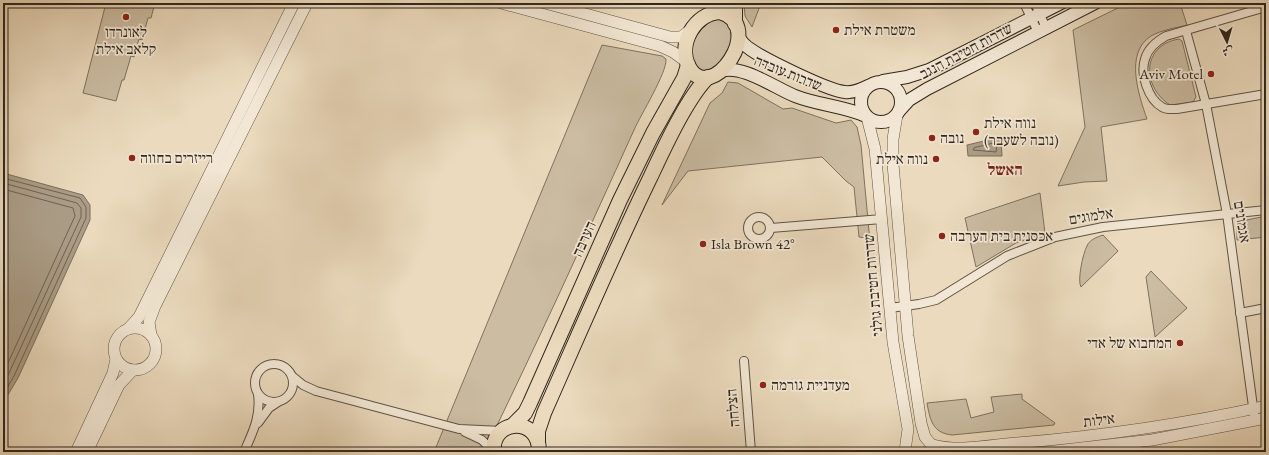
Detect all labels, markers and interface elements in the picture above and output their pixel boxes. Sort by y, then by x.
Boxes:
marker: לאונרדו קלאב אילת [121,12,131,22]
street label: שדרות חטיבת הנגב [916,18,1016,83]
place label: משטרת אילת [844,20,915,39]
place label: לאונרדו קלאב אילת [96,22,156,58]
north arrow [1207,22,1247,62]
marker: משטרת אילת [831,25,841,35]
text: ش [1222,45,1234,59]
street label: שדרות עובדה [751,50,825,95]
place label: Aviv Motel [1138,64,1203,83]
marker: Aviv Motel [1206,69,1216,79]
place label: נווה אילת (נובה לשעבר) [984,113,1059,149]
marker: נווה אילת (נובה לשעבר) [971,127,981,137]
place label: נובה [940,128,964,147]
marker: נובה [927,133,937,143]
place label: רייזרים בחווה [140,148,213,167]
place label: נווה אילת [876,149,928,168]
marker: רייזרים בחווה [127,153,137,163]
marker: נווה אילת [931,154,941,164]
district label: האשל [987,159,1023,180]
street label: אגמונים [1230,199,1255,244]
street label: אלמוגים [1067,203,1114,228]
street label: הערבה [567,218,600,260]
place label: אכסנית בית הערבה [950,226,1053,245]
marker: אכסנית בית הערבה [937,231,947,241]
street label: שדרות חטיבת גולני [859,233,886,337]
place label: Isla Brown 42° [711,234,795,253]
marker: Isla Brown 42° [698,239,708,249]
place label: המחבוא של אדי [1087,333,1172,352]
marker: המחבוא של אדי [1175,338,1185,348]
place label: מעדניית גורמה [771,375,850,394]
marker: מעדניית גורמה [758,380,768,390]
street label: הצלחה [721,388,744,428]
street label: אילות [1082,408,1116,431]

